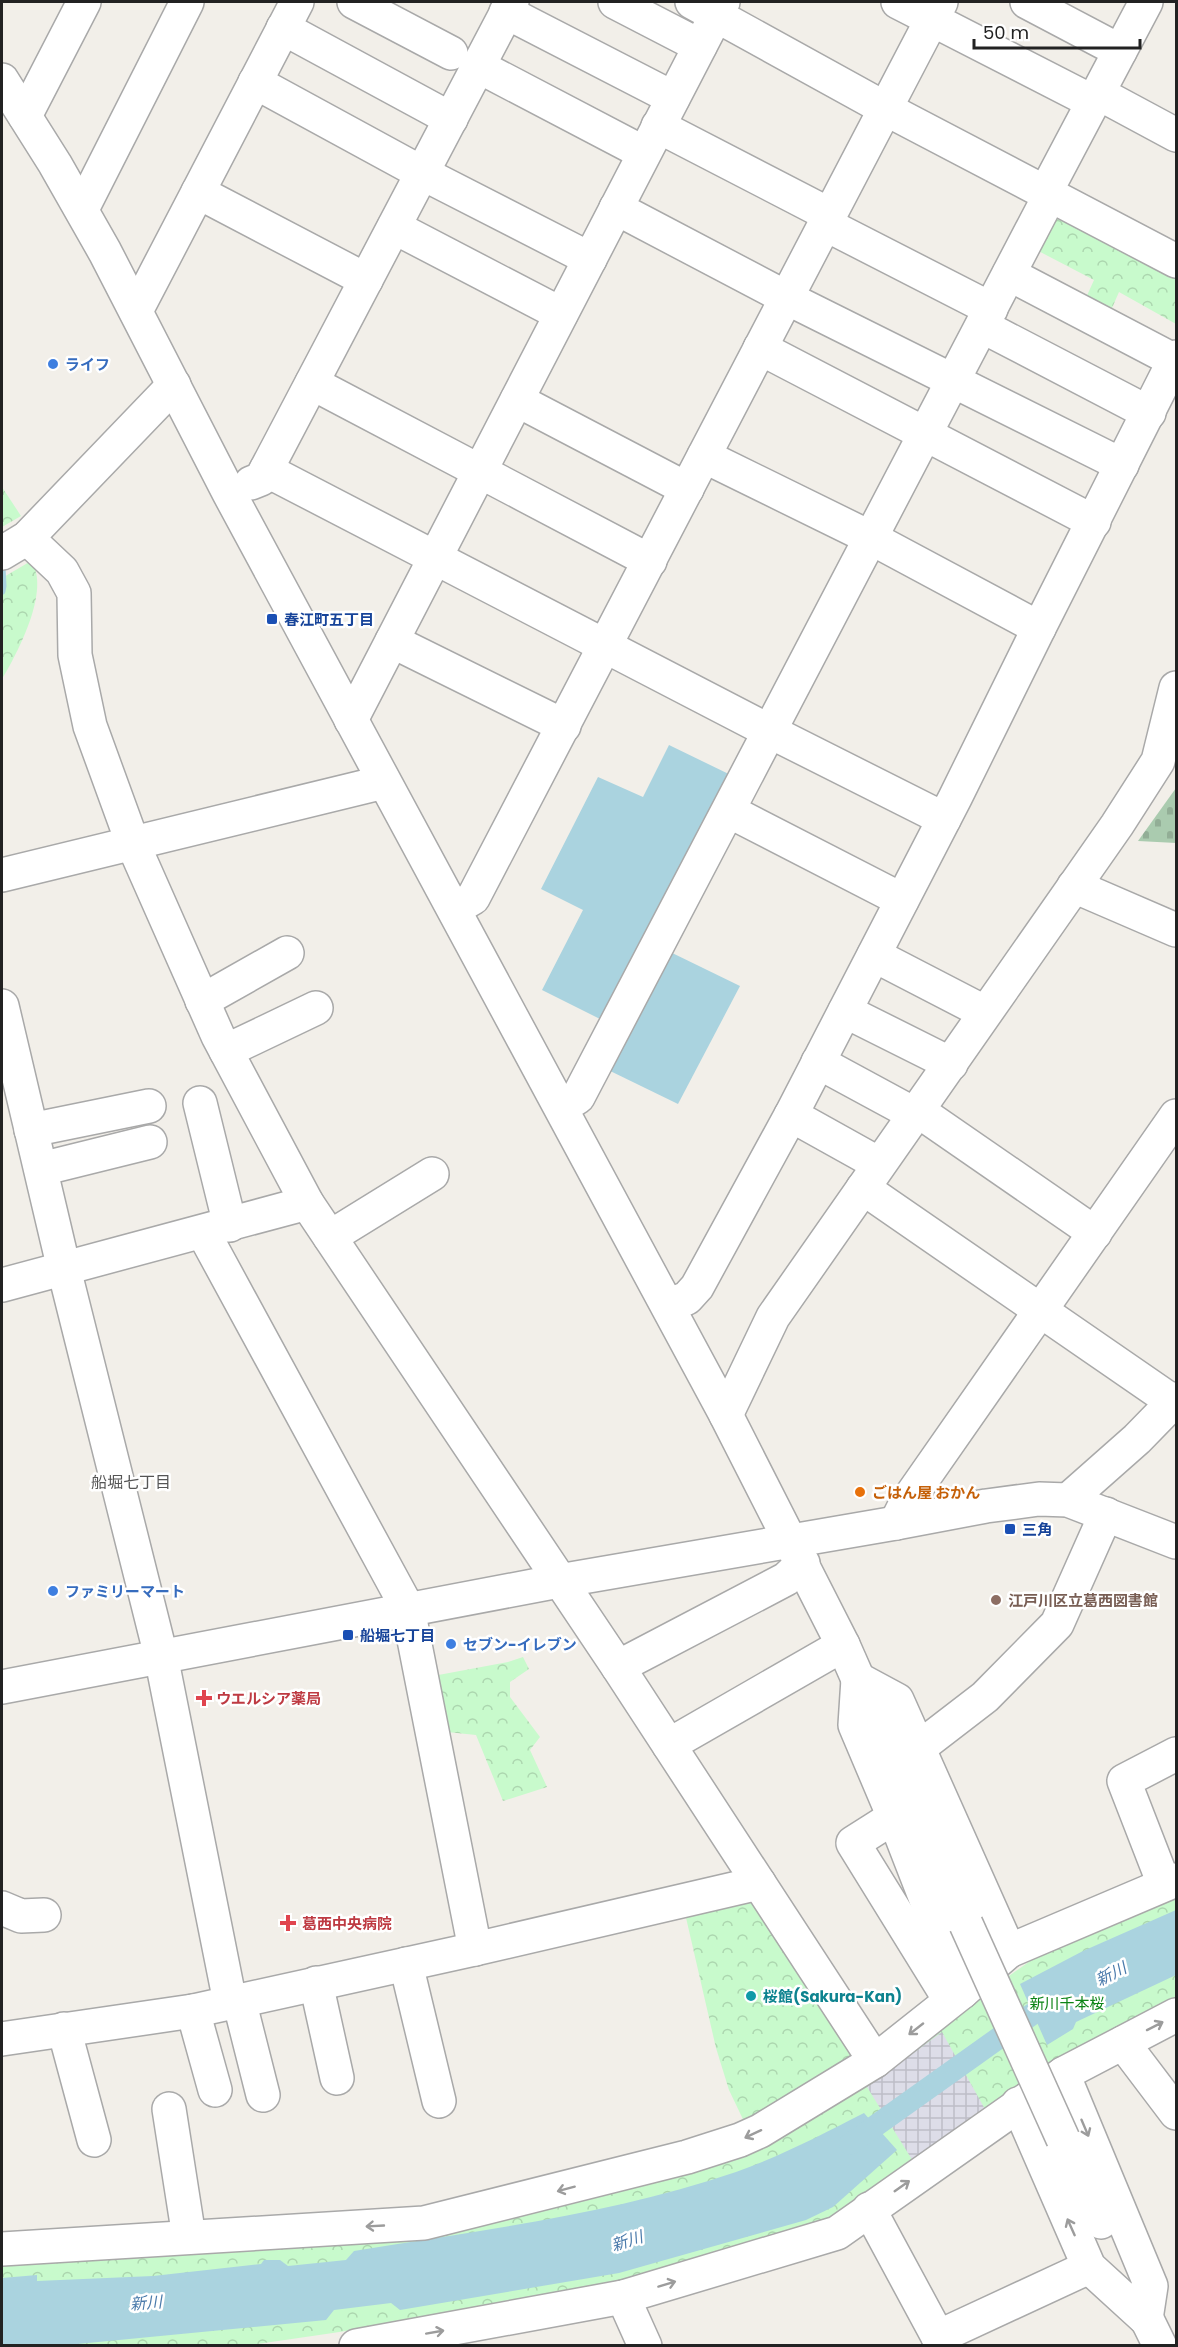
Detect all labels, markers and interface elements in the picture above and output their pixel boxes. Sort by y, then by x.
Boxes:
scale bar [974,12,1140,50]
text: 50 m [983,20,1029,45]
place label: ライフ [65,354,110,375]
marker: ライフ [46,357,60,371]
place label: 春江町五丁目 [284,609,374,630]
marker: 春江町五丁目 [265,612,279,626]
district label: 船堀七丁目 [91,1471,171,1494]
place label: ごはん屋 おかん [872,1482,980,1503]
marker: ごはん屋 おかん [853,1485,867,1499]
place label: 三角 [1022,1519,1052,1540]
marker: 三角 [1003,1522,1017,1536]
place label: ファミリーマート [65,1581,185,1602]
marker: ファミリーマート [46,1584,60,1598]
place label: 江戸川区立葛西図書館 [1008,1590,1158,1611]
marker: 江戸川区立葛西図書館 [989,1593,1003,1607]
place label: 船堀七丁目 [360,1625,435,1646]
marker: 船堀七丁目 [341,1628,355,1642]
place label: セブン-イレブン [463,1634,577,1655]
marker: セブン-イレブン [444,1637,458,1651]
place label: ウエルシア薬局 [216,1688,321,1709]
marker: ウエルシア薬局 [197,1691,211,1705]
place label: 葛西中央病院 [302,1913,392,1934]
marker: 葛西中央病院 [279,1914,297,1932]
water label: 新川 [1092,1956,1132,1992]
place label: 桜館(Sakura-Kan) [763,1986,902,2007]
marker: 桜館(Sakura-Kan) [744,1989,758,2003]
park label: 新川千本桜 [1029,1993,1105,2014]
one-way arrow [1146,2020,1164,2031]
one-way arrow [908,2022,924,2035]
one-way arrow [1080,2119,1091,2137]
one-way arrow [744,2129,762,2141]
one-way arrow [893,2180,909,2192]
one-way arrow [557,2184,576,2195]
one-way arrow [1065,2218,1076,2236]
one-way arrow [365,2221,385,2232]
water label: 新川 [608,2225,648,2257]
one-way arrow [657,2278,676,2289]
water label: 新川 [129,2290,165,2316]
one-way arrow [424,2326,444,2337]

